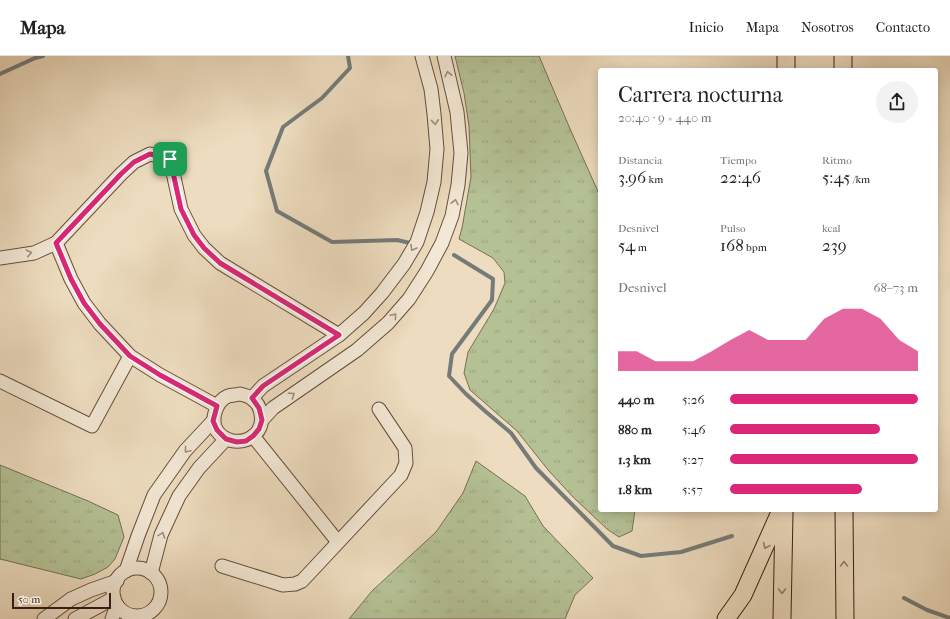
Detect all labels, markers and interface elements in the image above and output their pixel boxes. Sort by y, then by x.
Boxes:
text: Mapa [20,17,65,39]
text: Inicio [689,19,724,36]
text: Mapa [746,19,779,36]
text: Nosotros [801,19,854,36]
text: Contacto [876,19,930,36]
one-way arrow [445,71,453,77]
button: share [876,81,918,123]
text: Carrera nocturna [618,82,783,108]
text: 20:40 · 9 × 440 m [618,110,712,125]
one-way arrow [430,119,439,125]
pin [153,142,187,176]
icon: arrive [159,148,181,170]
text: Distancia [618,154,662,167]
text: Tiempo [720,154,757,167]
text: Ritmo [822,154,852,167]
text: 3.96 [618,167,646,187]
text: 22:46 [720,167,761,187]
text: 5:45 [822,167,850,187]
text: km [646,173,663,186]
text: /km [850,173,870,186]
one-way arrow [450,199,458,206]
text: Desnivel [618,222,659,235]
text: Pulso [720,222,746,235]
text: kcal [822,222,841,235]
text: 54 [618,235,635,255]
text: 168 [720,235,744,255]
text: 239 [822,235,847,255]
text: m [635,241,647,254]
text: bpm [744,241,767,254]
one-way arrow [411,244,418,251]
one-way arrow [26,250,32,258]
text: Desnivel [618,280,667,295]
text: 68–73 m [874,280,918,295]
one-way arrow [390,313,397,321]
one-way arrow [288,392,295,400]
text: 440 m [618,392,654,407]
text: 5:26 [682,392,705,407]
text: 880 m [618,422,652,437]
text: 5:46 [682,422,705,437]
one-way arrow [184,445,191,453]
text: 1.3 km [618,452,651,467]
text: 5:27 [682,452,704,467]
text: 1.8 km [618,482,652,497]
text: 5:57 [682,482,703,497]
one-way arrow [157,532,166,539]
one-way arrow [763,541,771,549]
one-way arrow [840,561,848,567]
one-way arrow [778,588,786,594]
scale bar [12,591,111,610]
text: 50 m [18,593,40,606]

